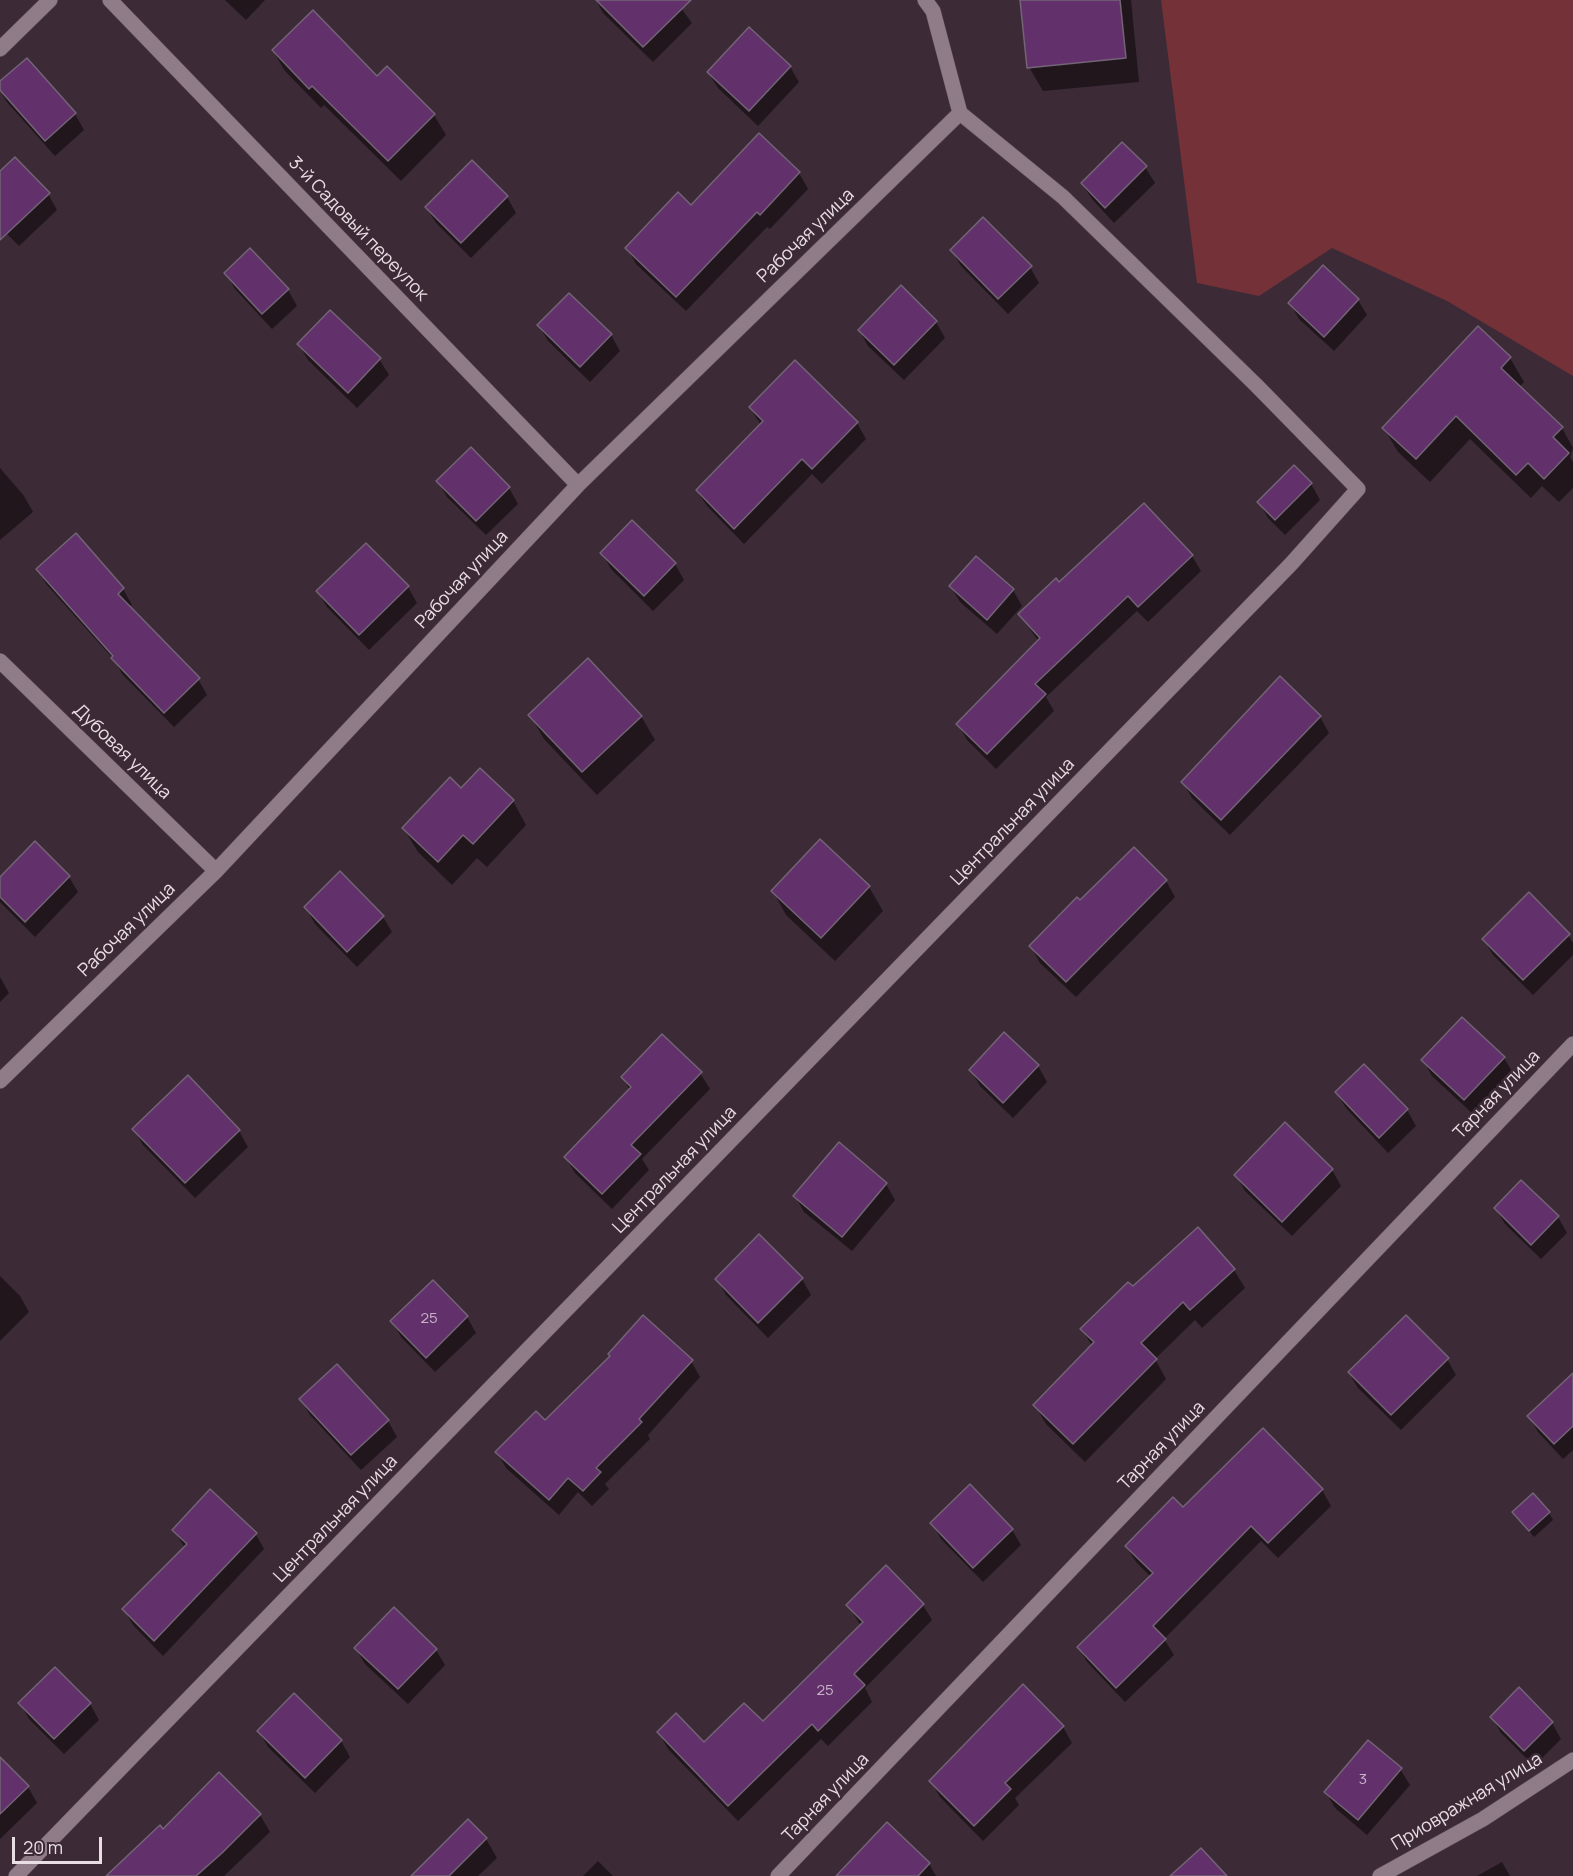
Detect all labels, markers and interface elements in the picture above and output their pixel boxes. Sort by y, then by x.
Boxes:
street label: 3-й Садовый переулок [284,152,432,306]
street label: Рабочая улица [753,184,859,288]
street label: Рабочая улица [411,526,513,634]
street label: Дубовая улица [68,700,176,804]
street label: Центральная улица [947,754,1079,890]
street label: Рабочая улица [74,878,180,982]
street label: Тарная улица [1449,1046,1545,1144]
street label: Центральная улица [609,1102,741,1238]
house number: 25 [420,1310,438,1328]
street label: Тарная улица [1114,1397,1210,1495]
street label: Центральная улица [270,1451,402,1587]
house number: 25 [816,1682,834,1700]
street label: Приовражная улица [1388,1748,1546,1856]
street label: Тарная улица [778,1749,874,1847]
house number: 3 [1359,1771,1367,1789]
scale bar [15,1825,105,1863]
text: 20 m [23,1835,63,1859]

